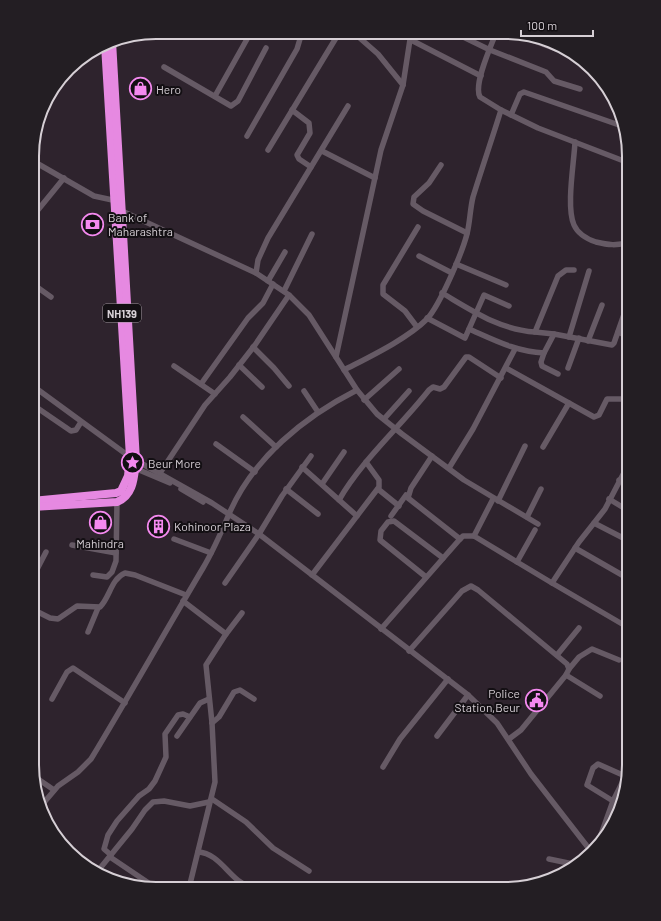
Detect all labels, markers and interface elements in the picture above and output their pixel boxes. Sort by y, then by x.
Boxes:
scale bar [521,12,593,38]
text: 100 m [527,18,557,32]
shop icon: Hero [128,76,154,102]
place label: Hero [156,82,181,96]
place label: Bank of Maharashtra [108,210,173,238]
bank icon: Bank of Maharashtra [79,211,105,237]
road number: NH139 [103,304,141,322]
place icon: Beur More [120,450,146,476]
place label: Beur More [148,456,201,470]
shop icon: Mahindra [87,509,113,535]
building icon: Kohinoor Plaza [146,513,172,539]
place label: Kohinoor Plaza [174,519,251,533]
place label: Mahindra [76,536,124,550]
place label: Police Station,Beur [454,686,521,714]
public building icon: Police Station,Beur [523,687,549,713]

